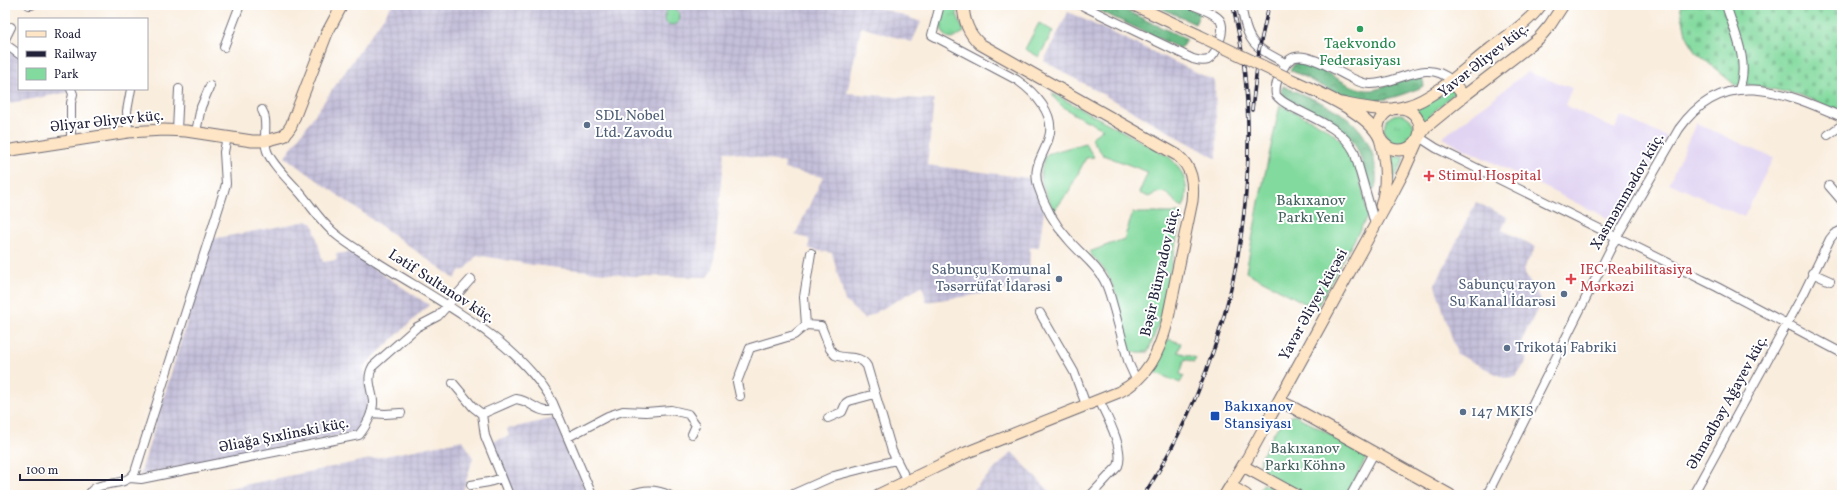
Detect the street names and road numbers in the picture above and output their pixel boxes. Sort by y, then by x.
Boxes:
street label: Yavər Əliyev küç. [1434,19,1534,103]
street label: Əliyar Əliyev küç. [49,106,165,138]
street label: Xasməmmədov küç. [1586,130,1670,254]
street label: Bəşir Bünyadov küç. [1136,205,1186,339]
street label: Lətif Sultanov küç. [384,245,498,329]
street label: Yavər Əliyev küçəsi [1275,245,1353,365]
street label: Əhmədbəy Ağayev küç. [1682,332,1774,474]
street label: Əliağa Şıxlinski küç. [217,413,351,459]

